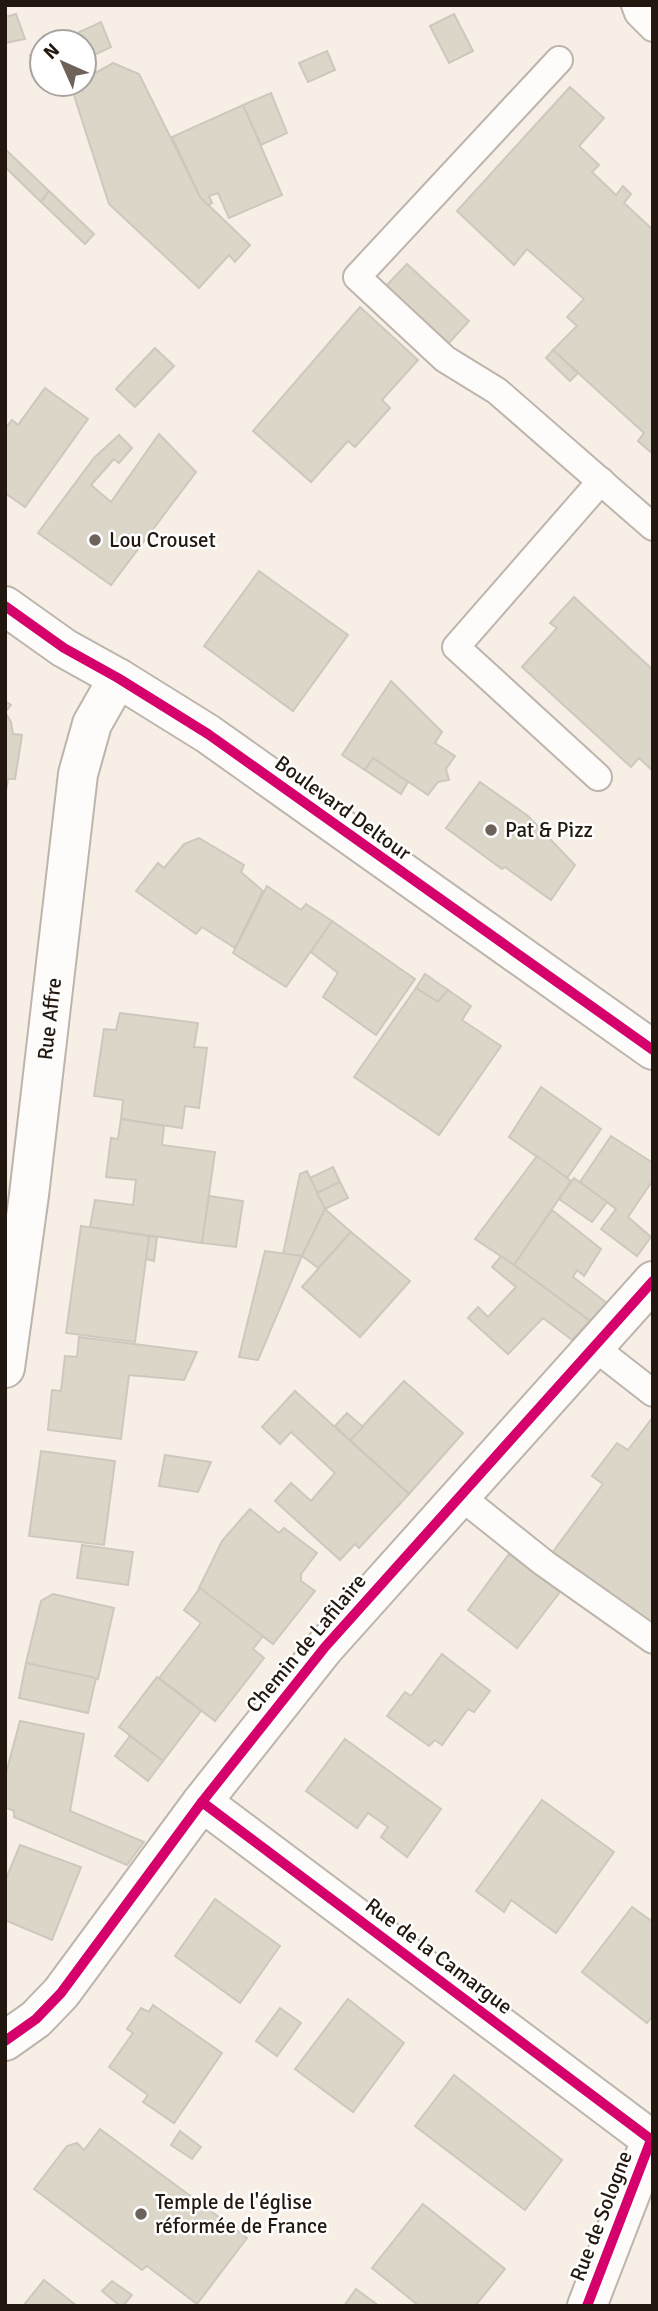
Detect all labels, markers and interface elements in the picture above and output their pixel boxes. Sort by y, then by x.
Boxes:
north arrow [28,28,98,98]
text: N [39,39,65,65]
place label: Lou Crouset [109,527,216,553]
marker: Lou Crouset [87,532,103,548]
street label: Boulevard Deltour [270,750,416,866]
place label: Pat & Pizz [505,817,593,843]
marker: Pat & Pizz [483,822,499,838]
street label: Rue Affre [32,976,67,1062]
street label: Chemin de Lafilaire [240,1568,372,1718]
street label: Rue de la Camargue [360,1892,518,2020]
street label: Rue de Sologne [564,2147,638,2285]
place label: Temple de l'église réformée de France [155,2189,327,2239]
marker: Temple de l'église réformée de France [133,2206,149,2222]

